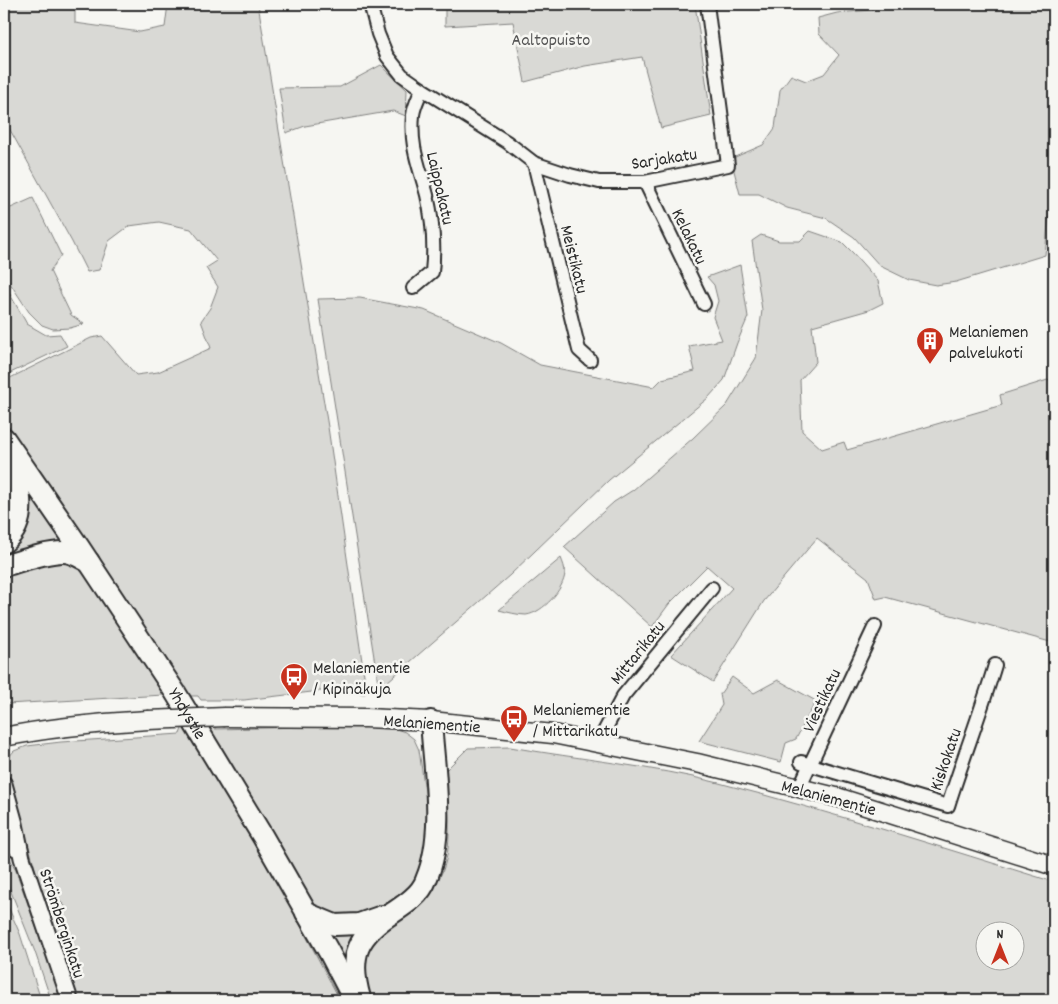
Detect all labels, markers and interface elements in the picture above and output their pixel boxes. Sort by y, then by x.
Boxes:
park label: Aaltopuisto [512,29,590,54]
street label: Sarjakatu [630,143,699,178]
street label: Laippakatu [418,150,459,228]
street label: Kelakatu [664,205,712,269]
street label: Meistikatu [552,223,593,296]
place label: Melaniemen palvelukoti [949,321,1028,367]
building icon: Melaniemen palvelukoti [915,326,945,365]
street label: Mittarikatu [605,616,672,691]
place label: Melaniementie / Kipinäkuja [313,657,410,703]
bus stop icon: Melaniementie / Kipinäkuja [279,662,309,701]
street label: Viestikatu [798,665,849,737]
street label: Yhdystie [160,684,211,745]
place label: Melaniementie / Mittarikatu [533,699,630,745]
bus stop icon: Melaniementie / Mittarikatu [499,704,529,743]
street label: Melaniementie [382,710,481,741]
street label: Kiskokatu [925,725,970,795]
street label: Melaniementie [778,775,879,824]
street label: Strömberginkatu [31,866,90,982]
north arrow [976,922,1026,972]
text: N [997,925,1004,945]

